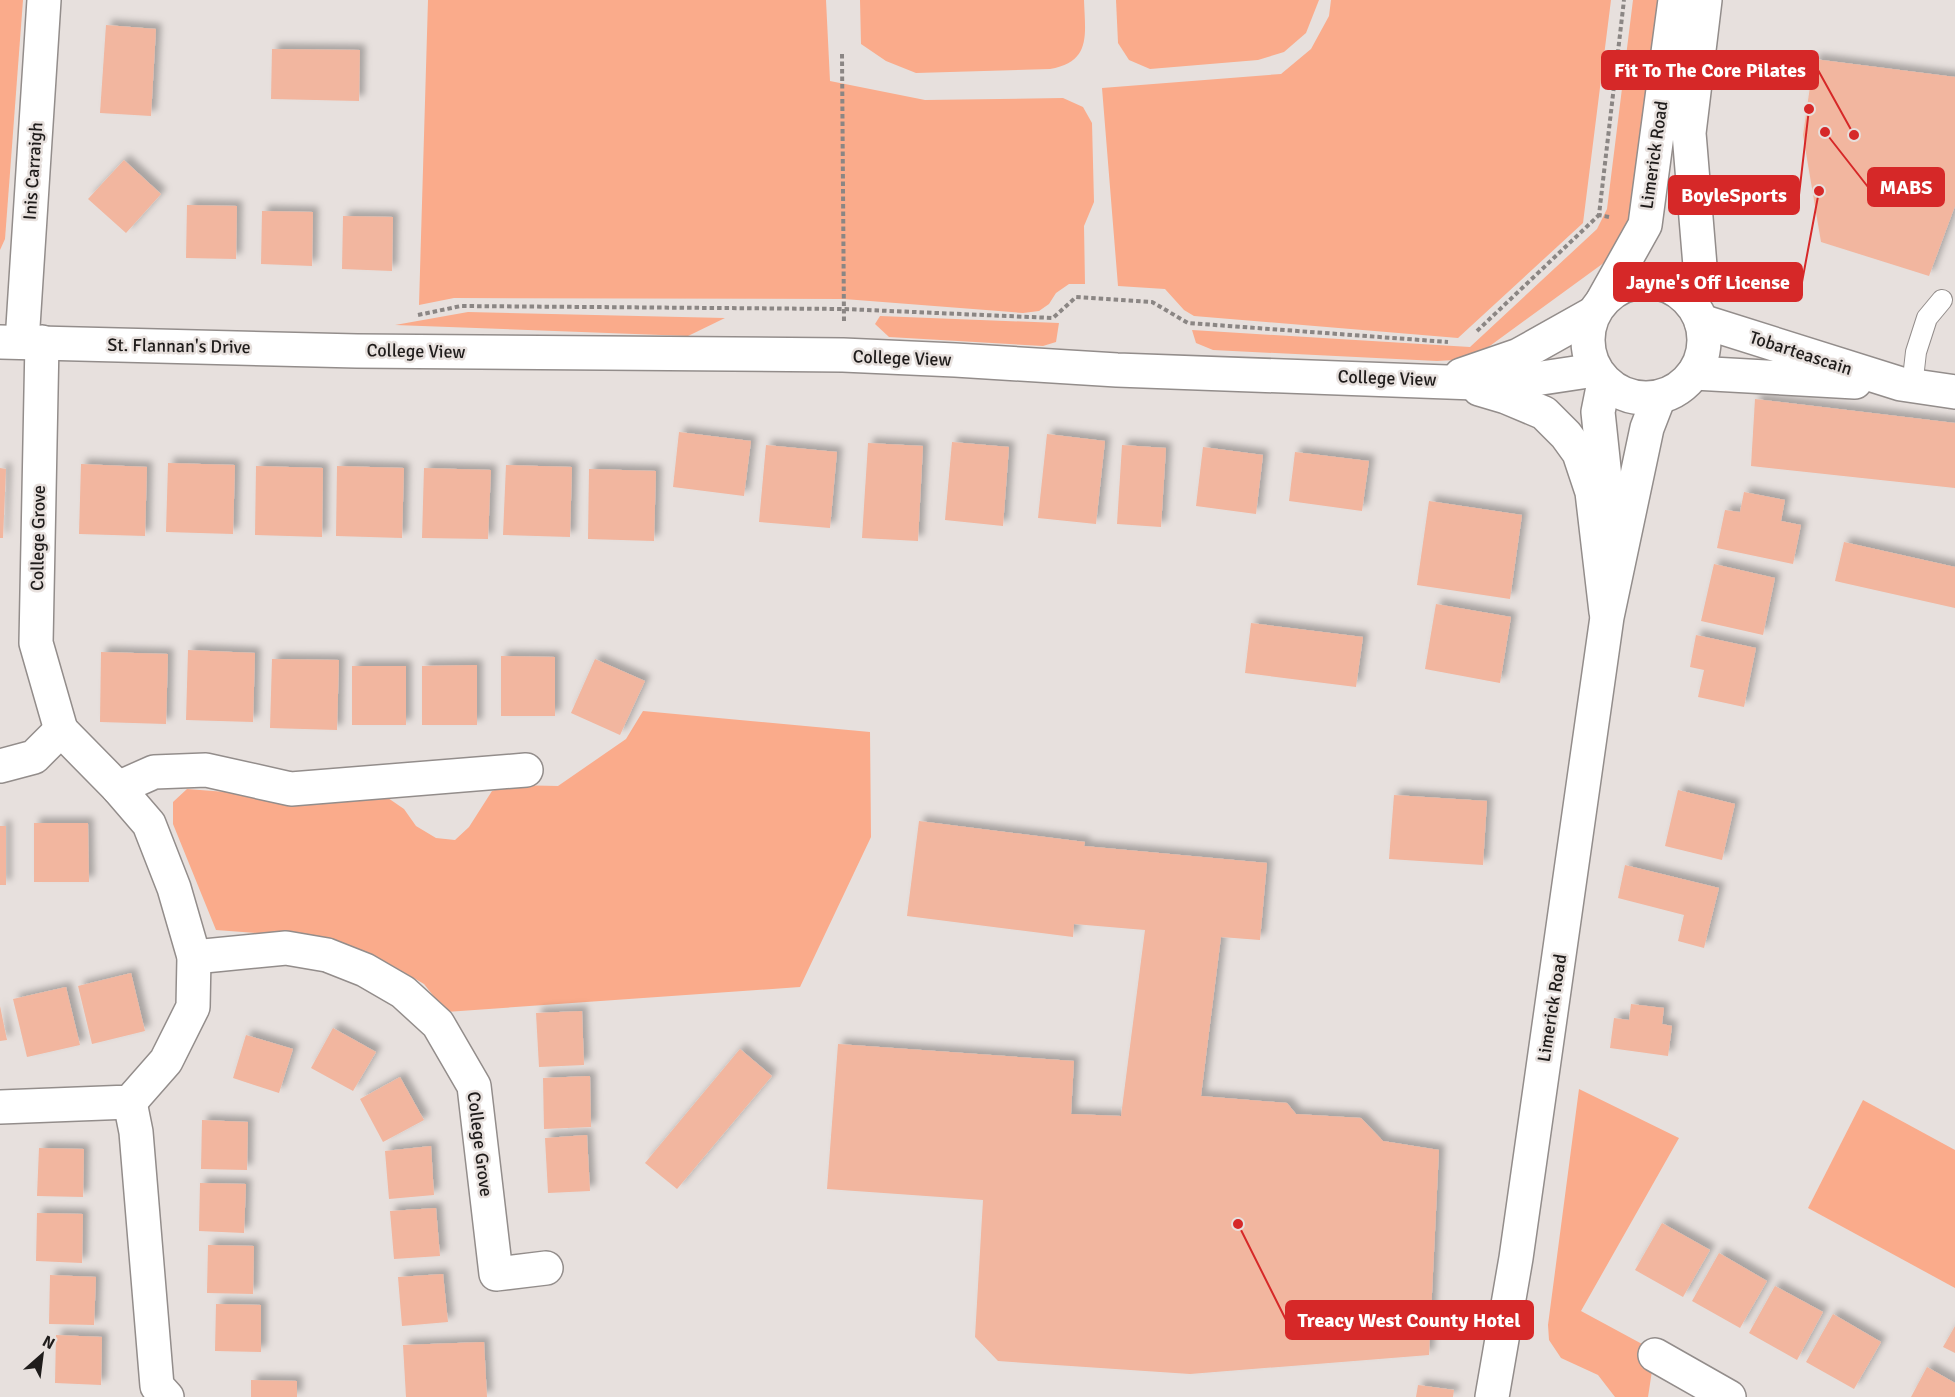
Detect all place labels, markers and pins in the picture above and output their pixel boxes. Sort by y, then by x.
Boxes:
callout: Fit To The Core Pilates [1602,51,1818,89]
callout: MABS [1868,168,1944,206]
callout: BoyleSports [1669,176,1799,214]
callout: Jayne's Off License [1614,263,1802,301]
callout: Treacy West County Hotel [1286,1301,1533,1339]

